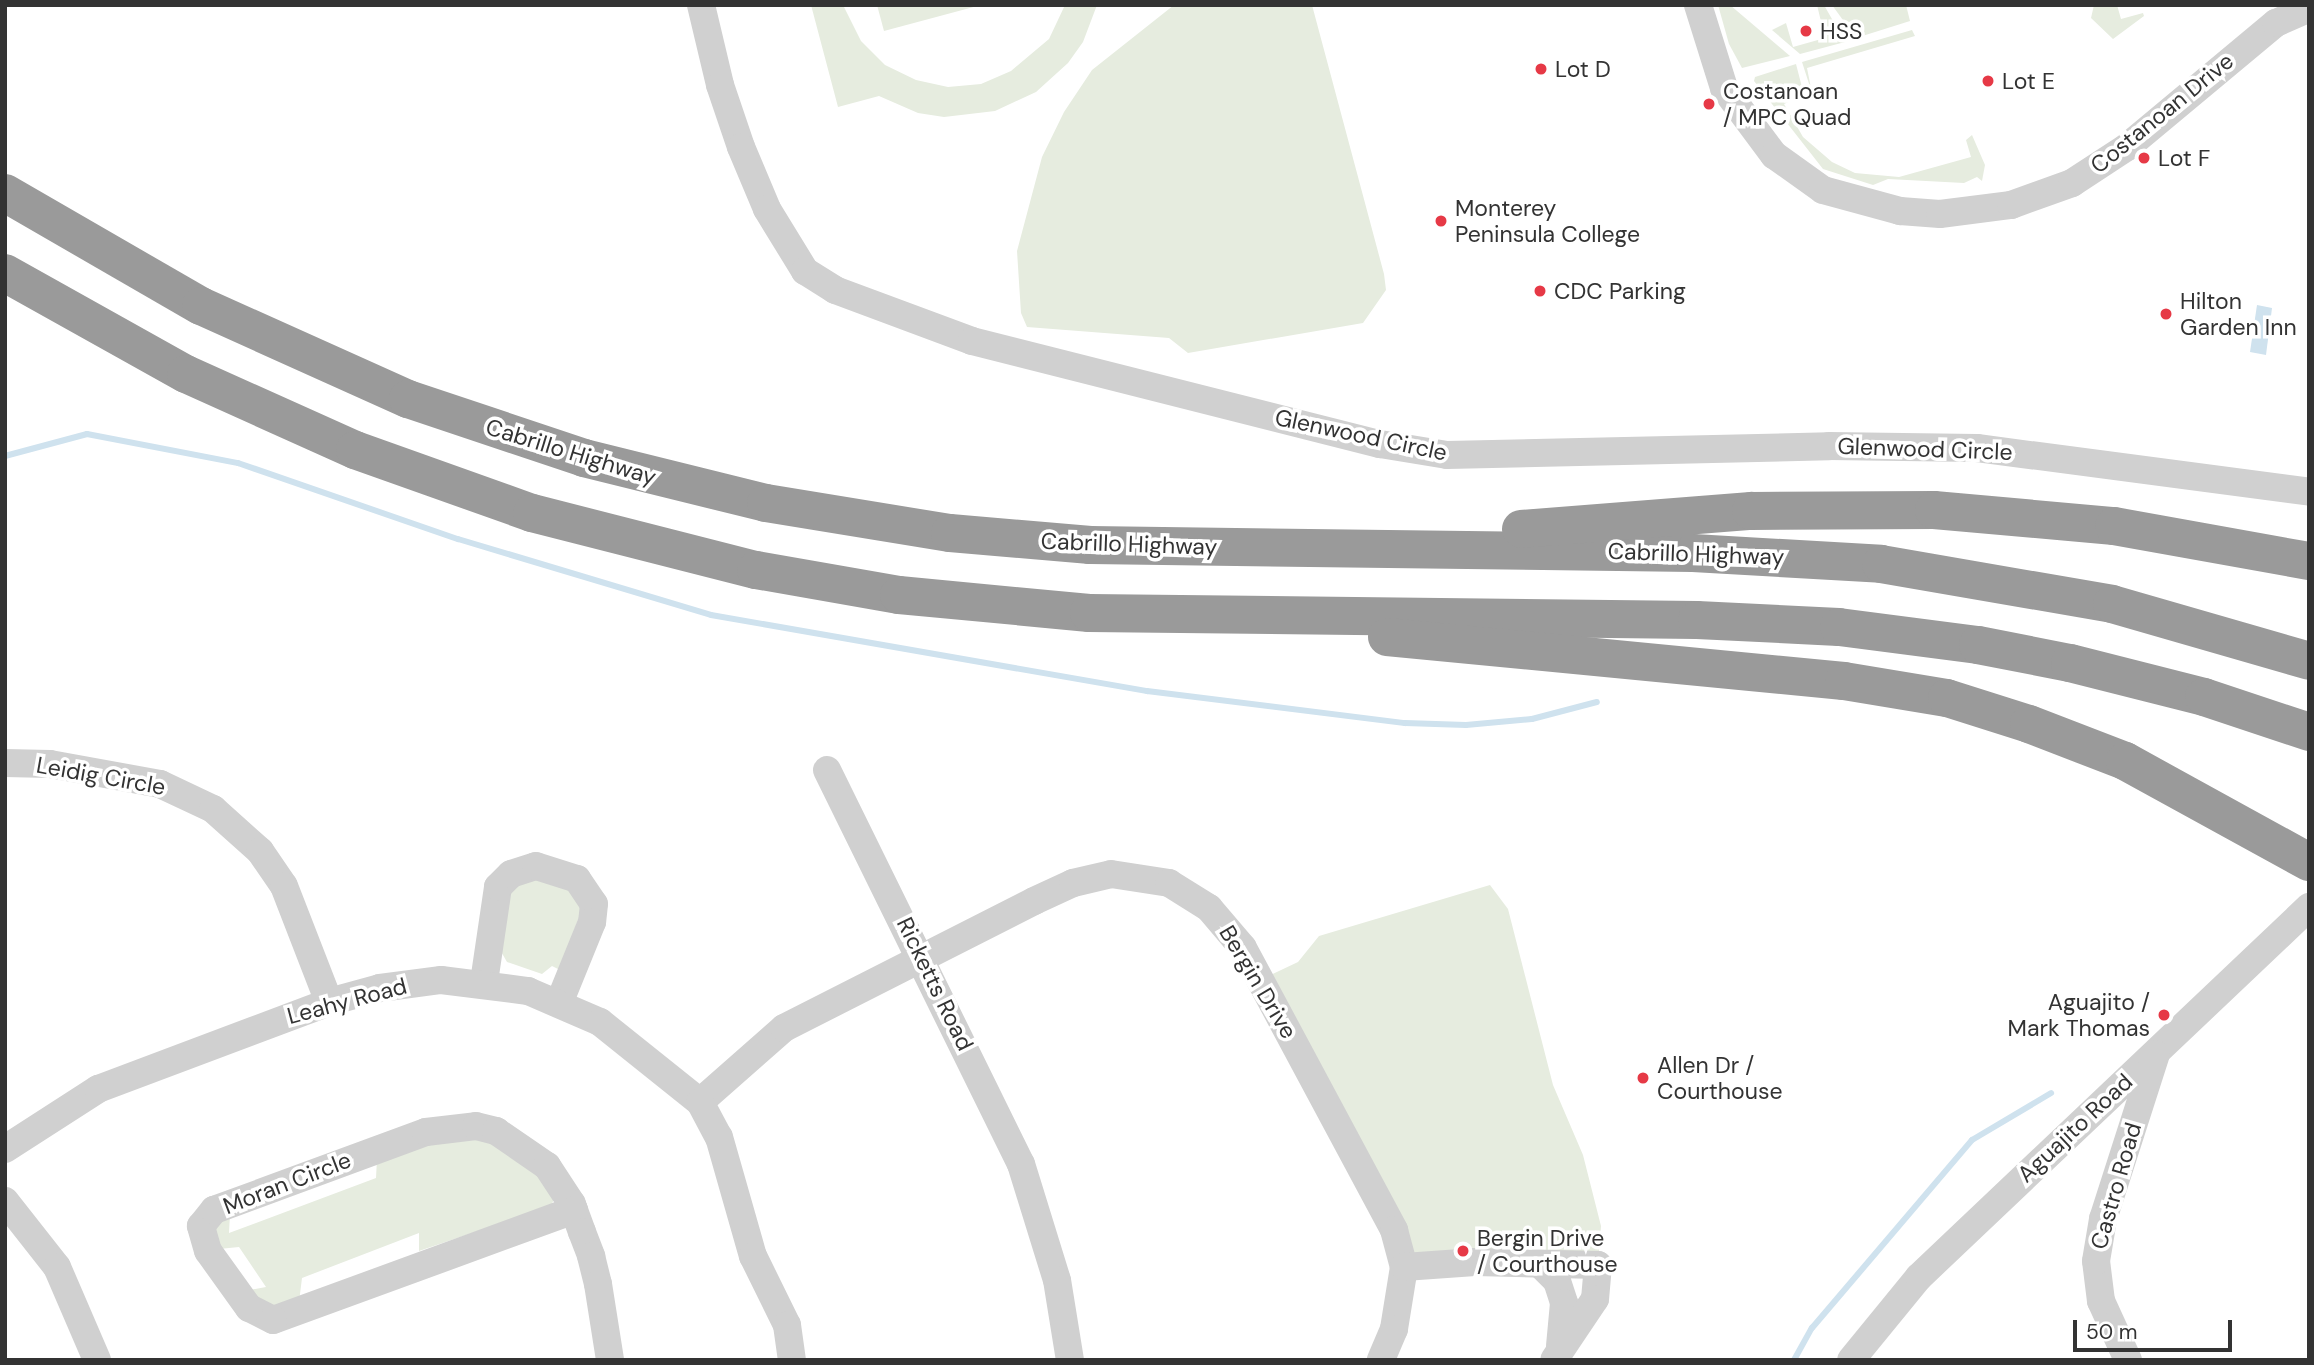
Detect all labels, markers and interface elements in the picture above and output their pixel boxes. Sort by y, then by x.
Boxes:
place label: HSS [1820,17,1862,45]
marker: HSS [1798,23,1814,39]
street label: Costanoan Drive [2085,47,2239,179]
place label: Lot D [1555,55,1611,83]
marker: Lot D [1533,61,1549,77]
place label: Lot E [2002,67,2055,95]
marker: Lot E [1980,73,1996,89]
place label: Costanoan / MPC Quad [1723,77,1851,131]
marker: Costanoan / MPC Quad [1701,96,1717,112]
place label: Lot F [2158,144,2210,172]
marker: Lot F [2136,150,2152,166]
place label: Monterey Peninsula College [1455,194,1640,248]
marker: Monterey Peninsula College [1433,213,1449,229]
place label: CDC Parking [1554,277,1686,305]
marker: CDC Parking [1532,283,1548,299]
place label: Hilton Garden Inn [2180,287,2297,341]
marker: Hilton Garden Inn [2158,306,2174,322]
street label: Glenwood Circle [1272,403,1450,467]
street label: Cabrillo Highway [482,413,660,491]
street label: Glenwood Circle [1837,432,2013,466]
street label: Cabrillo Highway [1040,527,1218,561]
street label: Cabrillo Highway [1607,537,1785,571]
street label: Leidig Circle [34,751,168,801]
street label: Ricketts Road [891,913,979,1055]
street label: Bergin Drive [1213,920,1303,1044]
street label: Leahy Road [284,972,410,1030]
place label: Aguajito / Mark Thomas [2008,988,2150,1042]
marker: Aguajito / Mark Thomas [2156,1007,2172,1023]
place label: Allen Dr / Courthouse [1657,1051,1782,1105]
street label: Aguajito Road [2012,1068,2138,1188]
marker: Allen Dr / Courthouse [1635,1070,1651,1086]
street label: Castro Road [2085,1120,2147,1252]
street label: Moran Circle [219,1146,355,1220]
place label: Bergin Drive / Courthouse [1477,1224,1618,1278]
marker: Bergin Drive / Courthouse [1455,1243,1471,1259]
scale bar [2076,1306,2235,1350]
text: 50 m [2086,1318,2137,1346]

